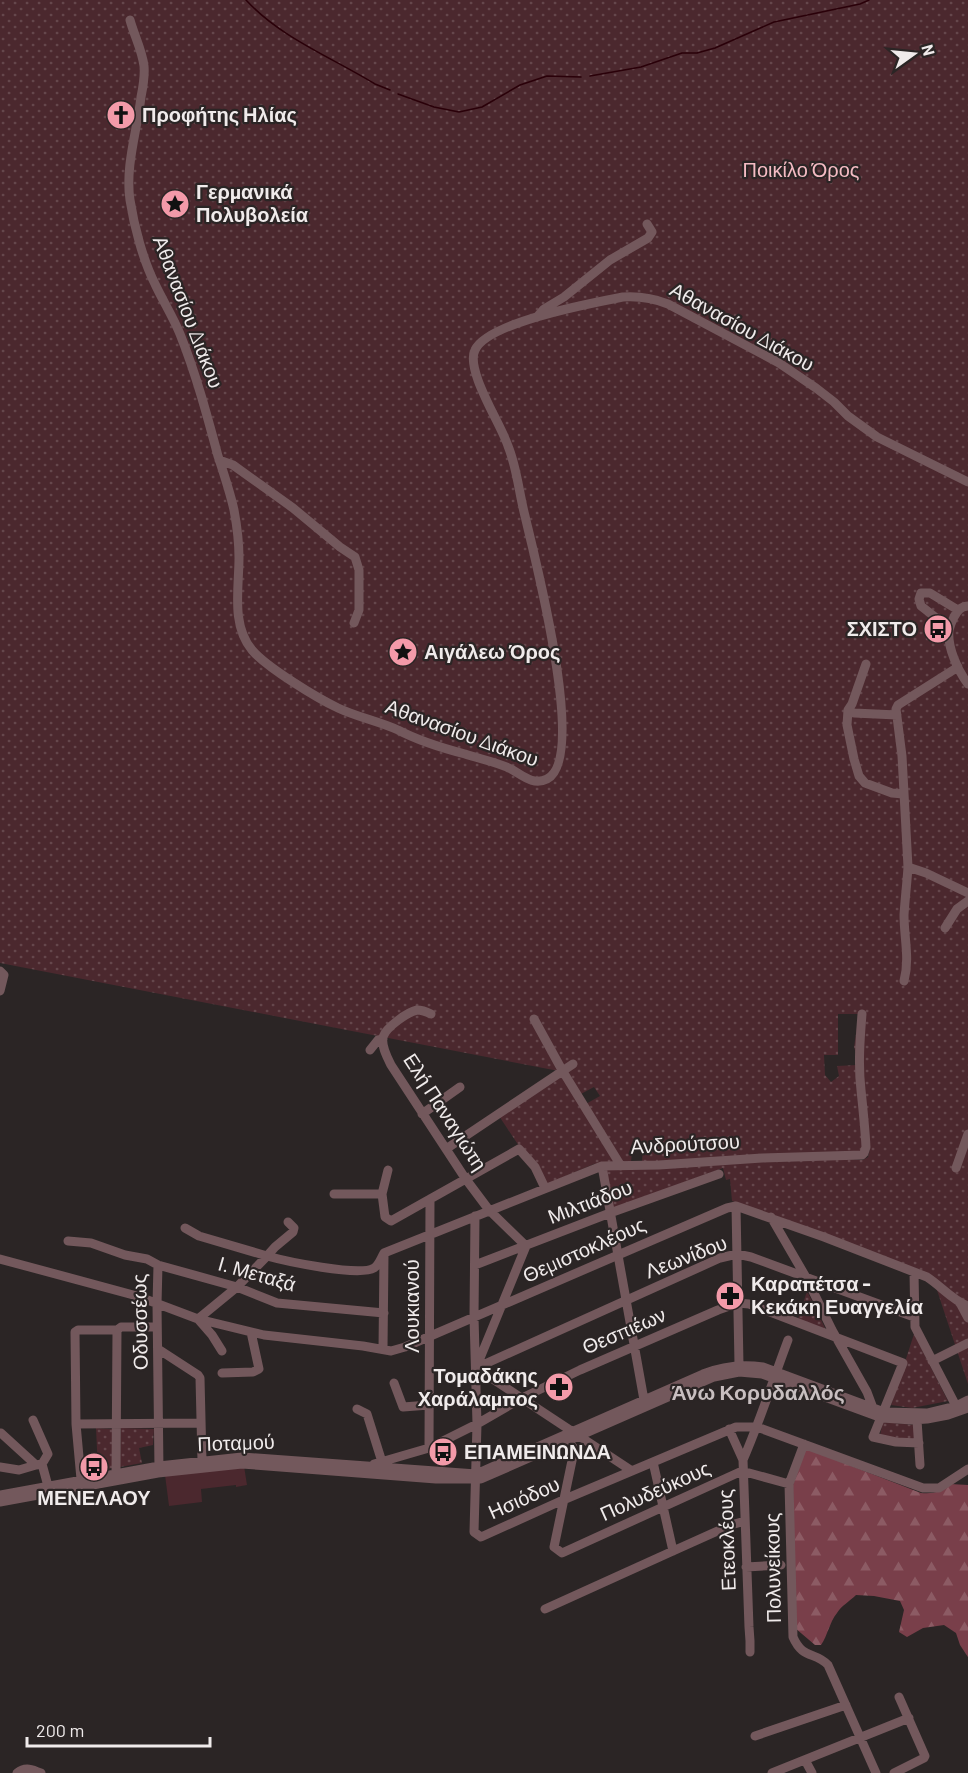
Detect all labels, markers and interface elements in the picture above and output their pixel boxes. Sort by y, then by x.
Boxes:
north arrow [884,24,944,84]
text: N [918,42,940,58]
church icon: Προφήτης Ηλίας [105,99,137,131]
place label: Προφήτης Ηλίας [142,102,297,126]
park label: Ποικίλο Όρος [743,157,860,181]
place label: Γερμανικά Πολυβολεία [196,179,309,226]
place icon: Γερμανικά Πολυβολεία [159,188,191,220]
street label: Αθανασίου Διάκου [149,232,229,391]
street label: Αθανασίου Διάκου [666,277,819,376]
bus stop icon: ΣΧΙΣΤΟ [922,613,954,645]
place label: ΣΧΙΣΤΟ [847,616,917,640]
place icon: Αιγάλεω Όρος [387,636,419,668]
place label: Αιγάλεω Όρος [424,639,560,663]
street label: Αθανασίου Διάκου [383,693,542,771]
street label: Ελή Παναγιώτη [399,1048,493,1175]
street label: Ανδρούτσου [630,1128,740,1158]
street label: Μιλτιάδου [544,1174,635,1228]
street label: Θεμιστοκλέους [519,1211,649,1287]
street label: Λεωνίδου [641,1230,730,1283]
street label: Ι. Μεταξά [216,1250,299,1296]
street label: Λουκιανού [399,1259,423,1353]
place label: Καραπέτσα - Κεκάκη Ευαγγελία [751,1271,924,1318]
street label: Οδυσσέως [126,1273,152,1370]
pharmacy icon: Καραπέτσα - Κεκάκη Ευαγγελία [714,1280,746,1312]
street label: Θεσπιέων [578,1302,669,1358]
place label: Τομαδάκης Χαράλαμπος [418,1363,538,1410]
pharmacy icon: Τομαδάκης Χαράλαμπος [543,1371,575,1403]
district label: Άνω Κορυδαλλός [671,1379,845,1405]
street label: Ποταμού [197,1429,275,1455]
bus stop icon: ΕΠΑΜΕΙΝΩΝΔΑ [427,1436,459,1468]
place label: ΕΠΑΜΕΙΝΩΝΔΑ [464,1439,611,1463]
bus stop icon: ΜΕΝΕΛΑΟΥ [78,1451,110,1483]
street label: Πολυδεύκους [596,1455,714,1525]
street label: Ησιόδου [484,1471,563,1523]
place label: ΜΕΝΕΛΑΟΥ [37,1485,151,1509]
street label: Ετεοκλέους [712,1488,740,1591]
street label: Πολυνείκους [759,1512,785,1623]
scale bar [27,1710,210,1748]
text: 200 m [36,1719,84,1741]

